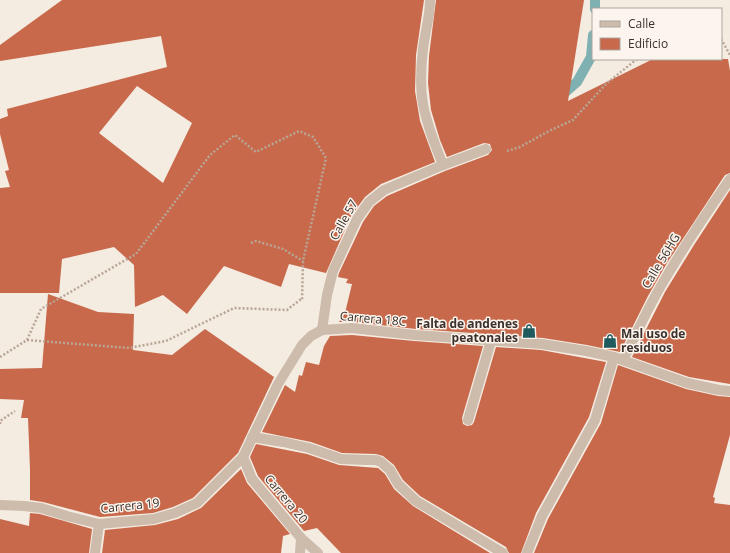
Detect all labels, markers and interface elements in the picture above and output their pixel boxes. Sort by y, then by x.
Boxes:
legend [592,8,722,60]
text: Calle [628,15,655,32]
text: Edificio [628,35,668,52]
street label: Calle 57 [325,196,362,243]
street label: Calle 56HG [637,230,684,291]
street label: Carrera 18C [339,307,407,330]
place label: Falta de andenes peatonales [416,315,518,346]
shop icon: Falta de andenes peatonales [521,323,537,339]
place label: Mal uso de residuos [621,325,685,356]
shop icon: Mal uso de residuos [602,333,618,349]
street label: Carrera 20 [261,471,312,527]
street label: Carrera 19 [100,494,160,517]

